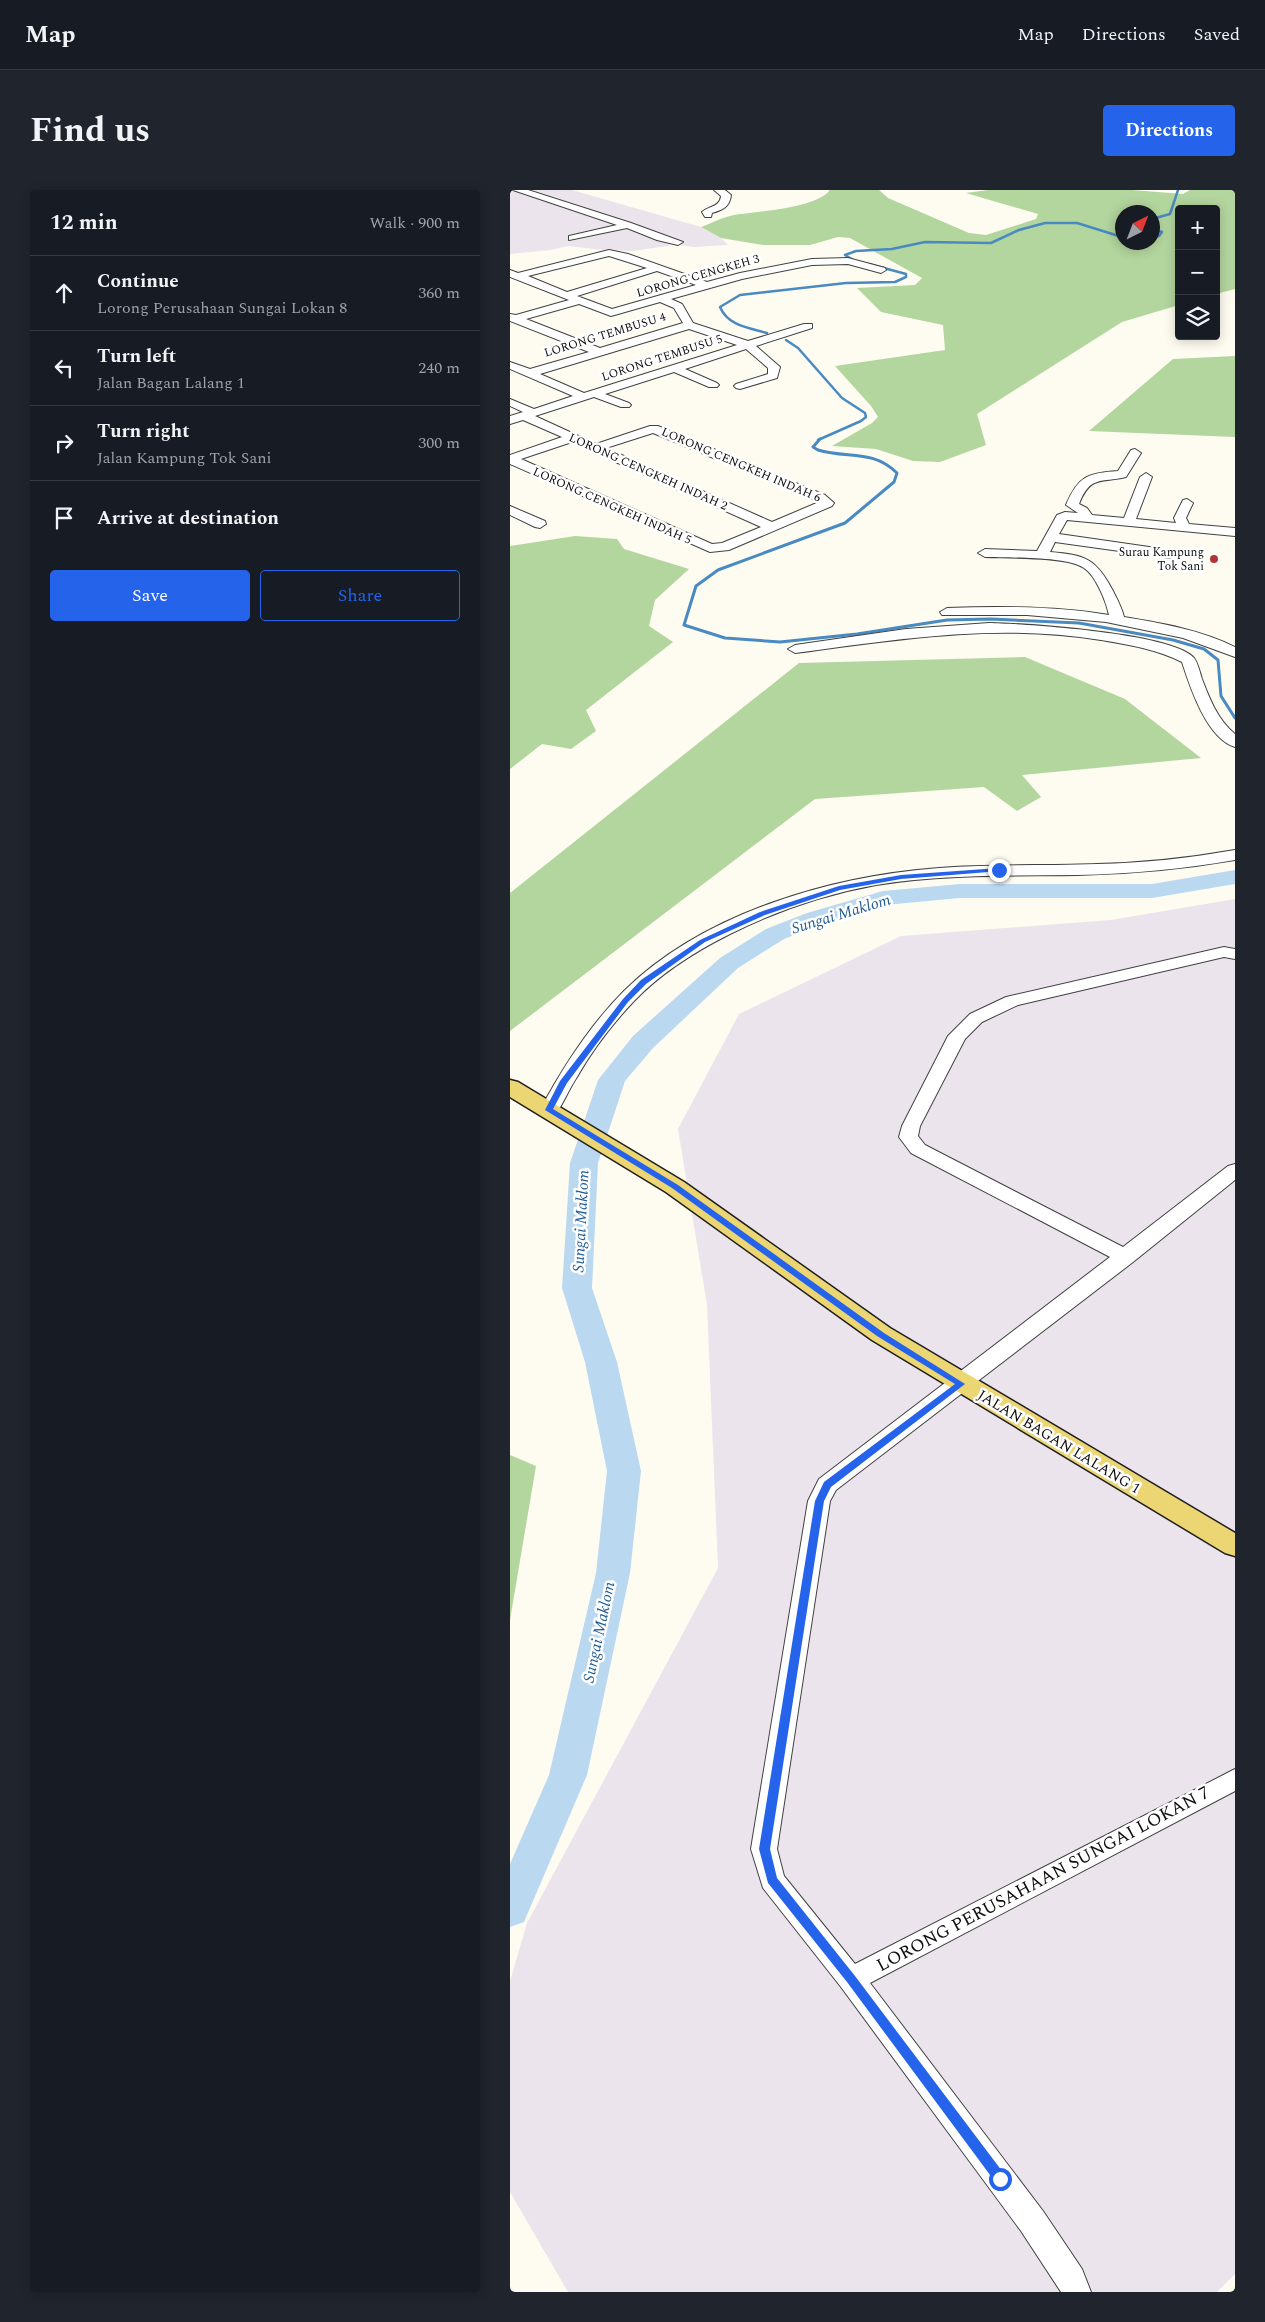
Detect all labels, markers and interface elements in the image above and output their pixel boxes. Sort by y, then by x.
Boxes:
text: Map [25,17,75,53]
text: Map [1018,21,1054,48]
text: Directions [1082,21,1166,48]
text: Saved [1194,21,1240,48]
text: Find us [30,104,150,157]
button: Directions [1103,105,1235,156]
north arrow [1115,205,1160,250]
map controls [1175,205,1220,340]
button: + [1175,205,1220,250]
text: 12 min [50,207,118,239]
text: Walk · 900 m [369,211,460,235]
street label: LORONG CENGKEH 3 [634,249,762,303]
button: − [1175,250,1220,295]
text: Continue [97,267,179,296]
icon: ahead [50,279,78,307]
text: 360 m [418,281,460,305]
button: layers [1175,295,1220,340]
text: Lorong Perusahaan Sungai Lokan 8 [97,296,347,320]
street label: LORONG TEMBUSU 4 [542,307,668,363]
street label: LORONG TEMBUSU 5 [599,329,725,387]
text: Turn left [97,342,176,371]
icon: left [50,354,78,382]
text: 240 m [418,356,460,380]
text: Jalan Bagan Lalang 1 [97,371,245,395]
text: Turn right [97,417,190,446]
street label: LORONG CENGKEH INDAH 6 [658,423,824,507]
street label: LORONG CENGKEH INDAH 2 [566,428,730,516]
icon: right [50,429,78,457]
text: 300 m [418,431,460,455]
text: Jalan Kampung Tok Sani [97,446,272,470]
street label: LORONG CENGKEH INDAH 5 [530,462,694,550]
icon: arrive [50,504,78,532]
text: Arrive at destination [97,504,279,533]
place label: Surau Kampung Tok Sani [1119,543,1204,576]
marker: Surau Kampung Tok Sani [1208,553,1220,565]
button: Save [50,570,250,621]
button: Share [260,570,460,621]
route end [988,859,1011,882]
water label: Sungai Maklom [788,887,894,940]
water label: Sungai Maklom [566,1169,596,1273]
street label: JALAN BAGAN LALANG 1 [973,1384,1145,1500]
water label: Sungai Maklom [577,1579,622,1685]
street label: LORONG PERUSAHAAN SUNGAI LOKAN 7 [872,1779,1214,1979]
route start [989,2168,1012,2191]

